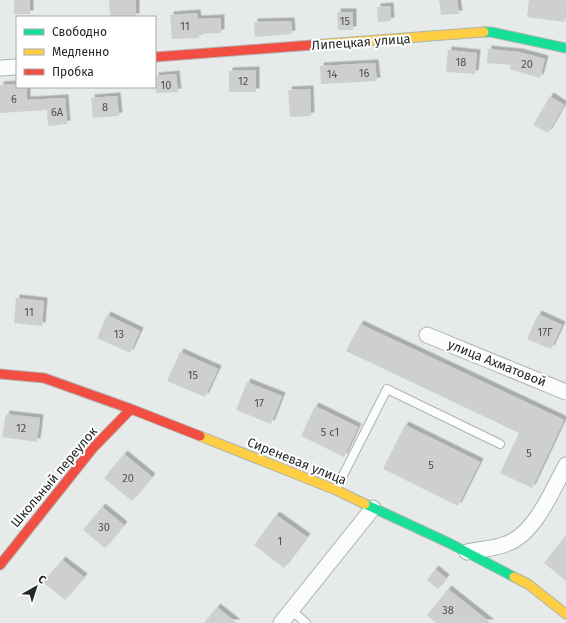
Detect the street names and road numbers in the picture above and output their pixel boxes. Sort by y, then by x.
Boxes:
street label: Липецкая улица [311,31,411,53]
street label: улица Ахматовой [446,336,548,390]
street label: Школьный переулок [8,424,101,530]
street label: Сиреневая улица [245,434,349,488]

